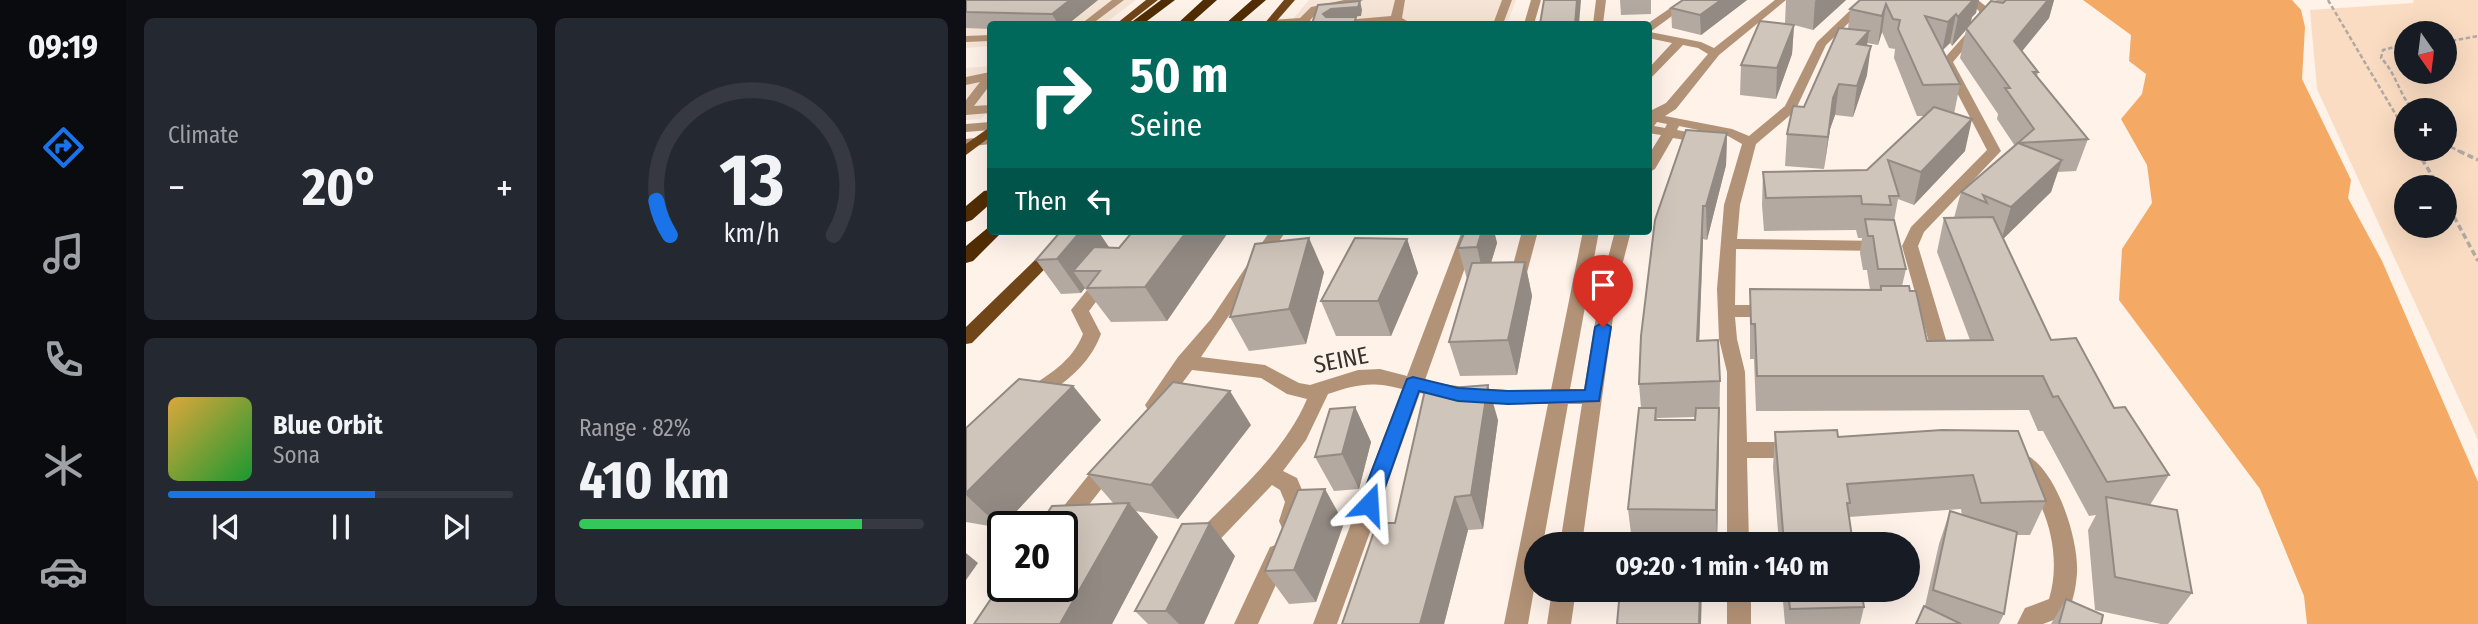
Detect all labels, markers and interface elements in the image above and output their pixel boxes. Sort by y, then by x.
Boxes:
north arrow [2394,21,2457,84]
map controls [2394,21,2457,238]
text: 09:19 [28,28,98,66]
text: 50 m [1130,46,1228,105]
icon: right [1015,49,1106,140]
button: + [2394,98,2457,161]
text: Seine [1130,106,1202,144]
text: Climate [168,121,239,149]
icon: directions [39,123,88,172]
text: 13 [719,137,784,224]
text: 20° [302,156,379,219]
text: − [168,165,185,211]
text: + [496,165,513,211]
button: − [2394,175,2457,238]
icon: left [1081,182,1119,220]
text: Then [1015,186,1067,217]
text: km/h [724,219,779,249]
icon: music [39,229,88,278]
pin [1573,255,1633,327]
icon: arrive [1584,266,1622,304]
icon: phone [39,335,88,384]
street label: SEINE [1311,341,1371,379]
text: Blue Orbit [273,410,383,441]
text: Range · 82% [579,414,691,442]
icon: climate [39,441,88,490]
text: Sona [273,441,320,469]
text: 410 km [579,449,730,512]
position arrow [1332,467,1406,541]
icon: previous [207,508,245,546]
icon: pause [322,508,360,546]
icon: next [437,508,475,546]
speed limit sign: 20 [987,511,1078,602]
icon: car [39,547,88,596]
text: 09:20 · 1 min · 140 m [1615,551,1829,582]

